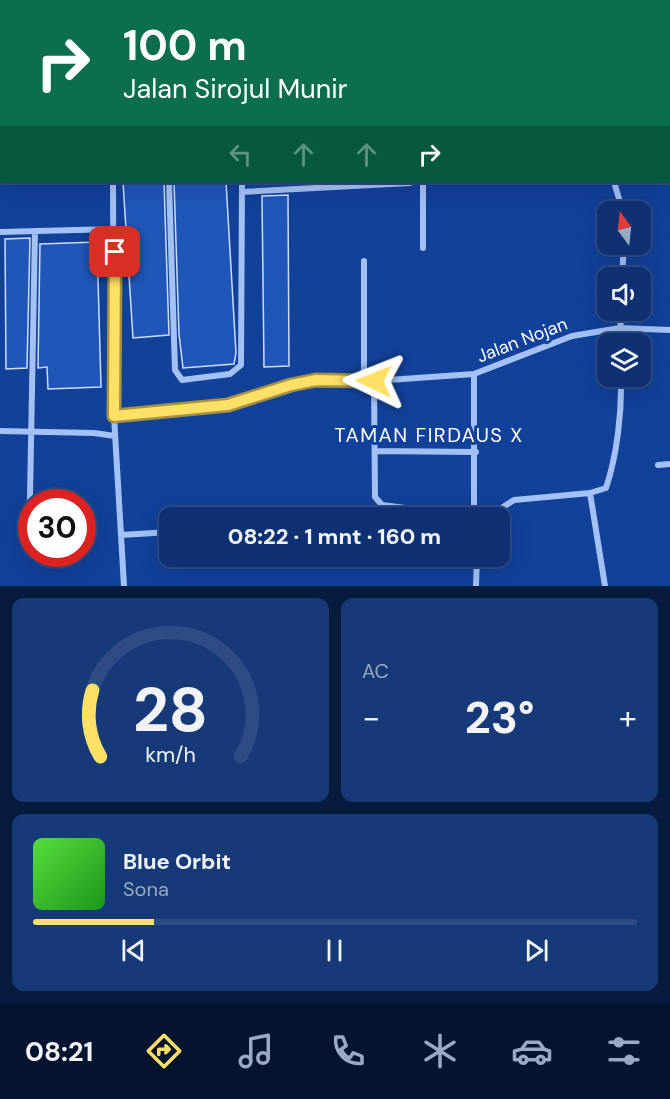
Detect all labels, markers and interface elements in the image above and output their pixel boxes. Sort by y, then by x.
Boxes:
text: 100 m [123,18,247,73]
icon: right [24,24,102,102]
text: Jalan Sirojul Munir [123,71,348,106]
icon: left [224,138,257,171]
icon: ahead [287,138,320,171]
icon: ahead [350,138,383,171]
icon: right [413,138,446,171]
north arrow [597,201,651,255]
map controls [597,201,651,387]
pin [89,226,140,277]
icon: arrive [98,235,131,268]
button: sound [597,267,651,321]
street label: Jalan Nojan [473,312,571,368]
button: layers [597,333,651,387]
position arrow [342,349,406,413]
district label: TAMAN FIRDAUS X [334,422,524,448]
speed limit sign: 30 [18,489,96,567]
text: 08:22 · 1 mnt · 160 m [228,522,441,551]
text: AC [362,658,389,684]
text: 28 [133,669,208,750]
text: 23° [465,688,534,747]
text: − [362,696,380,739]
text: + [619,696,637,739]
text: km/h [145,741,196,769]
text: Blue Orbit [123,847,231,876]
text: Sona [123,876,169,902]
icon: previous [117,934,150,967]
icon: pause [318,934,351,967]
icon: next [520,934,553,967]
icon: directions [143,1030,185,1072]
icon: music [235,1030,277,1072]
icon: phone [327,1030,369,1072]
icon: climate [419,1030,461,1072]
icon: car [511,1030,553,1072]
icon: filters [603,1030,645,1072]
text: 08:21 [25,1034,93,1069]

